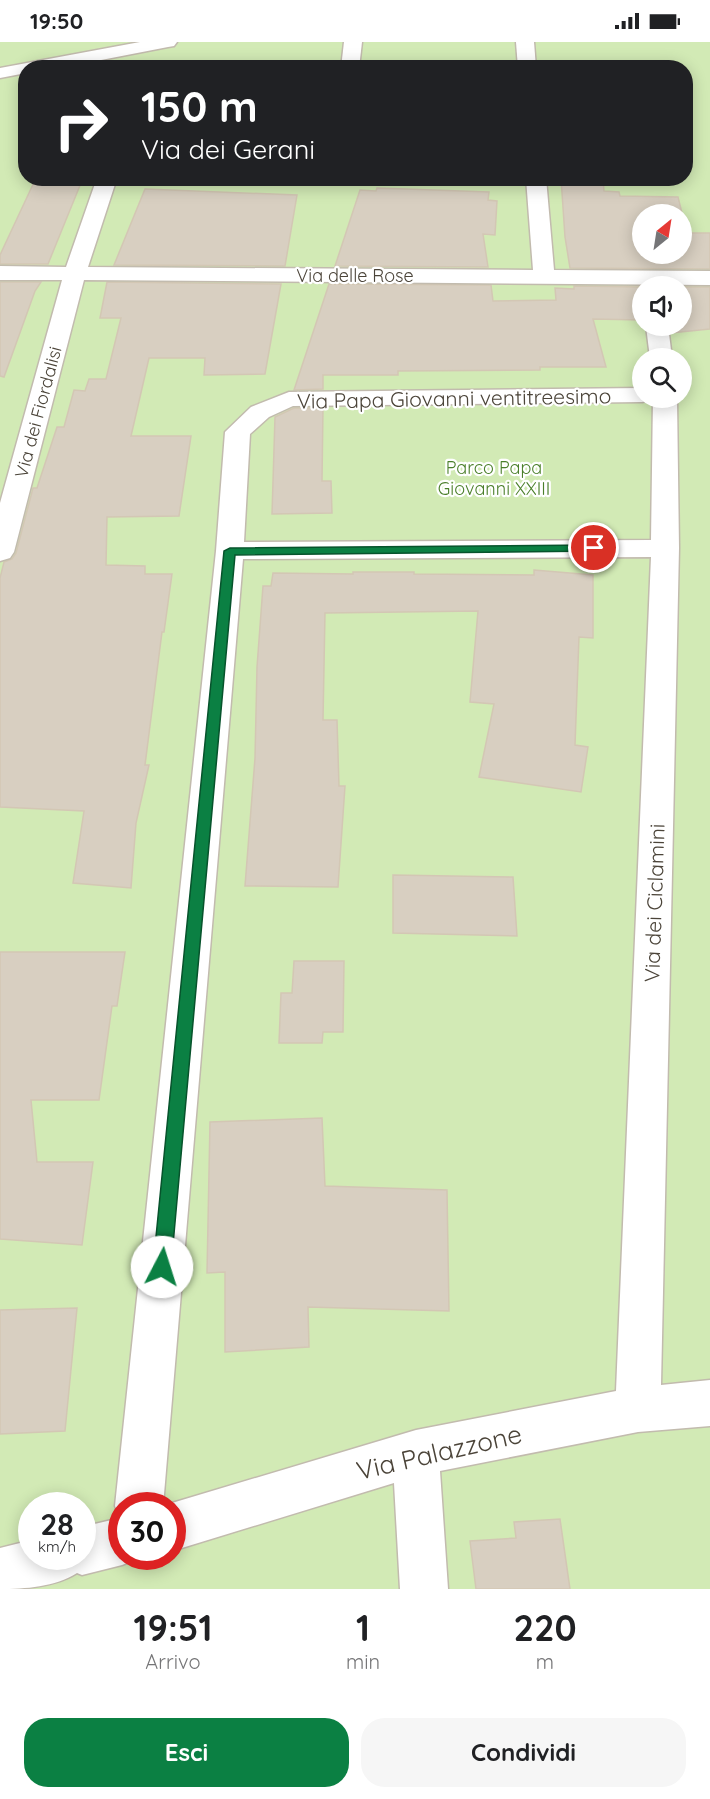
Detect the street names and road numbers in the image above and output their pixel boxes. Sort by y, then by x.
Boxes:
street label: Via delle Rose [296,264,414,287]
street label: Via dei Fiordalisi [9,344,67,480]
street label: Via Papa Giovanni ventitreesimo [297,382,611,414]
street label: Via dei Ciclamini [638,823,670,983]
street label: Via Palazzone [353,1417,525,1487]

